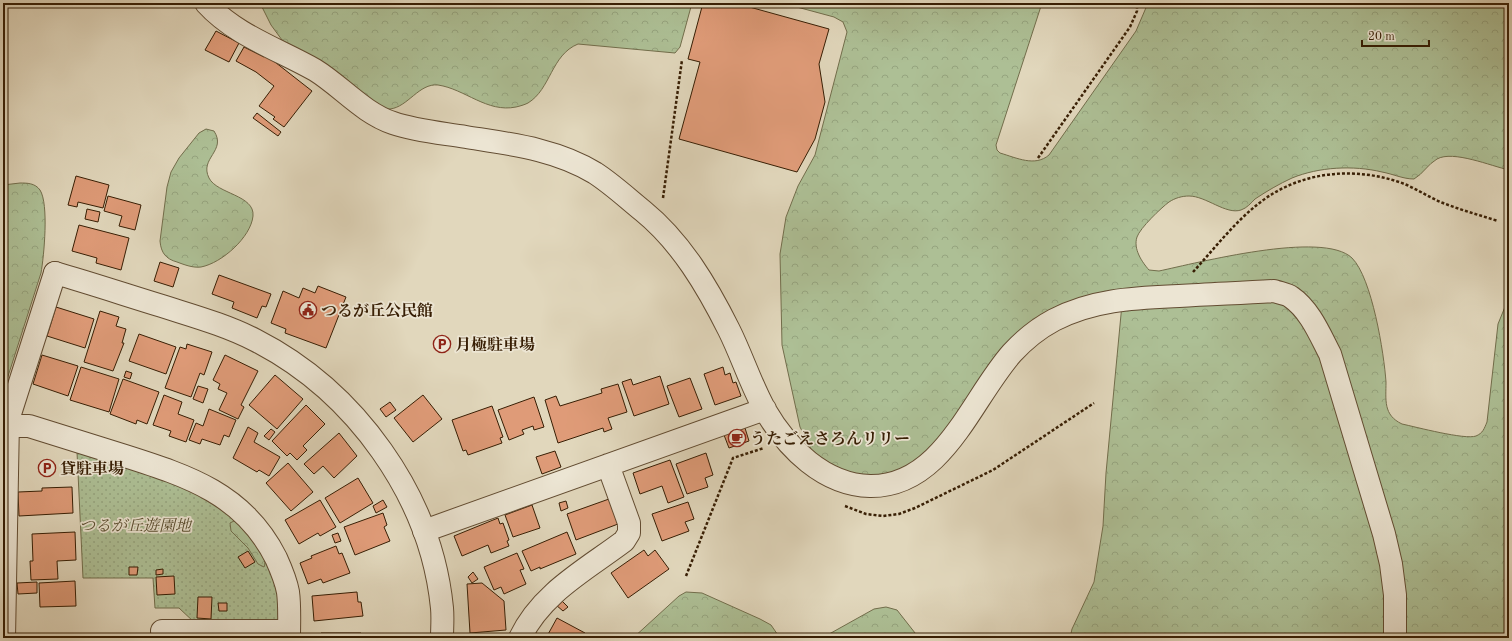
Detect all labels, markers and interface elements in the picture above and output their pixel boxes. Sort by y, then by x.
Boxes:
scale bar [1362,22,1429,48]
text: 20 m [1368,31,1395,43]
public building icon: つるが丘公民館 [298,300,318,320]
place label: つるが丘公民館 [321,302,433,320]
parking icon: 月極駐車場 [432,334,452,354]
place label: 月極駐車場 [455,336,535,354]
cafe icon: うたごえさろんリリー [727,428,747,448]
place label: うたごえさろんリリー [750,430,910,448]
parking icon: 貸駐車場 [37,458,57,478]
place label: 貸駐車場 [60,460,124,478]
park label: つるが丘遊園地 [79,517,193,535]

